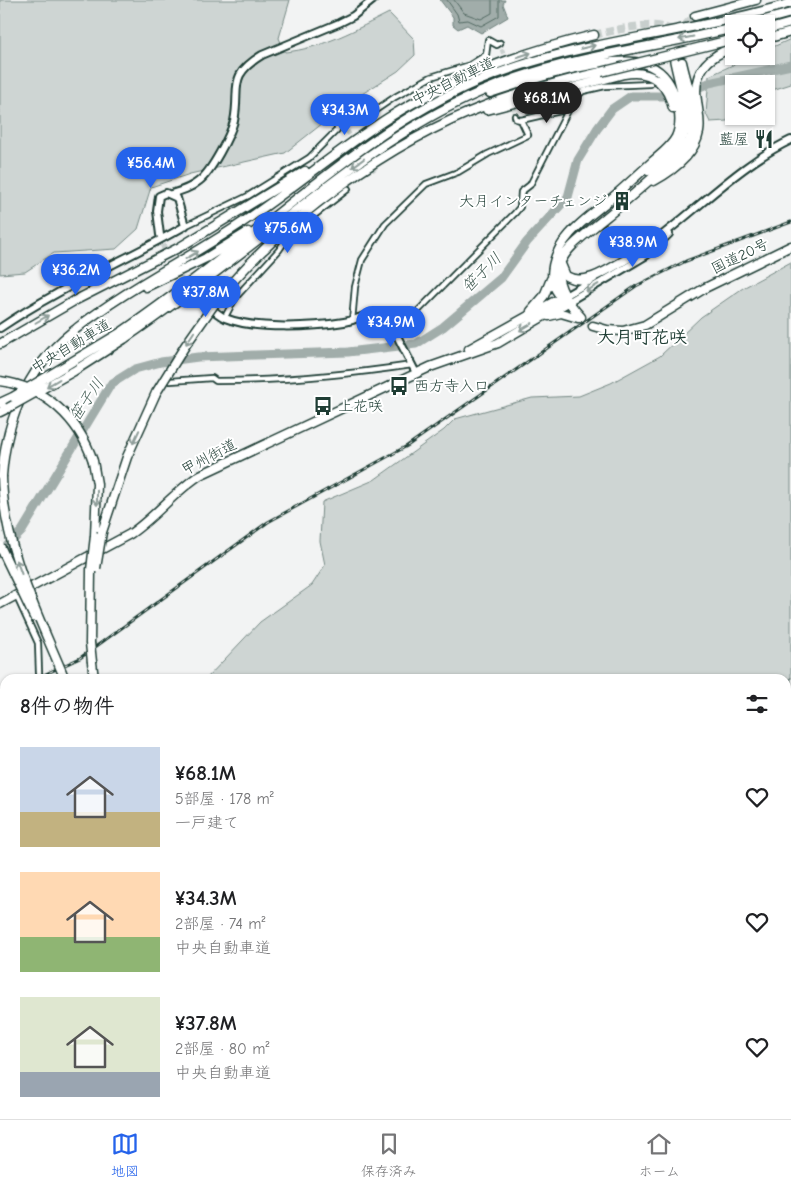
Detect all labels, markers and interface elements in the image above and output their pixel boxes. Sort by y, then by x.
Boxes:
map controls [725,15,775,125]
button: locate [725,15,775,65]
one-way arrow [679,34,695,43]
one-way arrow [580,42,596,51]
one-way arrow [516,49,532,59]
street label: 中央自動車道 [409,53,497,109]
button: layers [725,75,775,125]
pin: ¥68.1M [506,82,588,124]
text: ¥68.1M [524,89,570,107]
pin: ¥34.3M [304,94,386,136]
text: ¥34.3M [322,101,368,119]
restaurant icon: 藍屋 [753,128,775,150]
place label: 藍屋 [719,130,749,148]
pin: ¥56.4M [110,146,192,189]
text: ¥56.4M [127,154,175,172]
one-way arrow [351,158,365,168]
building icon: 大月インターチェンジ [611,190,633,212]
place label: 大月インターチェンジ [459,192,607,210]
pin: ¥75.6M [247,212,329,254]
text: ¥75.6M [264,219,312,237]
pin: ¥38.9M [592,226,674,268]
text: ¥38.9M [609,233,657,251]
street label: 国道20号 [708,234,772,278]
one-way arrow [184,249,198,259]
water label: 笹子川 [458,249,505,296]
pin: ¥36.2M [35,254,117,296]
text: ¥36.2M [52,261,100,279]
pin: ¥37.8M [165,276,247,318]
text: ¥37.8M [183,283,229,301]
one-way arrow [585,284,599,294]
pin: ¥34.9M [350,306,432,348]
text: ¥34.9M [367,313,415,331]
one-way arrow [34,314,49,323]
street label: 中央自動車道 [28,315,114,377]
one-way arrow [520,322,534,332]
district label: 大月町花咲 [597,327,687,348]
one-way arrow [185,331,195,345]
water label: 笹子川 [66,375,108,424]
bus stop icon: 西方寺入口 [388,375,410,397]
place label: 西方寺入口 [414,377,489,395]
one-way arrow [47,379,61,389]
bus stop icon: 上花咲 [312,395,334,417]
place label: 上花咲 [338,397,383,415]
one-way arrow [130,430,140,445]
street label: 甲州街道 [178,435,240,479]
one-way arrow [92,490,102,506]
one-way arrow [14,560,23,575]
icon: filters [743,690,771,718]
text: 8件の物件 [20,694,115,718]
text: ¥68.1M [175,761,236,785]
icon: home [60,767,120,827]
icon: heart [743,783,771,811]
text: 5部屋 · 178 m² [175,790,274,808]
text: 一戸建て [175,814,239,832]
text: ¥34.3M [175,886,237,910]
icon: home [60,892,120,952]
icon: heart [743,908,771,936]
text: 2部屋 · 74 m² [175,915,265,933]
text: 中央自動車道 [175,939,271,957]
text: ¥37.8M [175,1011,237,1035]
icon: home [60,1017,120,1077]
icon: heart [743,1033,771,1061]
text: 2部屋 · 80 m² [175,1040,269,1058]
text: 中央自動車道 [175,1064,271,1082]
tab: 地図 [111,1130,139,1180]
tab: 保存済み [361,1130,417,1180]
tab: ホーム [639,1130,680,1180]

